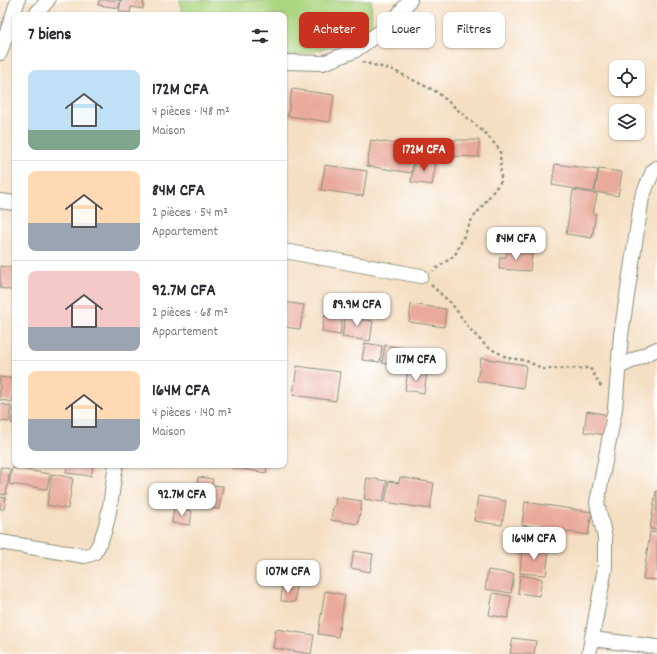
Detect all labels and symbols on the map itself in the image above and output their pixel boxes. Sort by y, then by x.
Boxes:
pin: 172M CFA [383,138,465,172]
pin: 84M CFA [479,227,553,261]
pin: 89.9M CFA [311,293,403,327]
pin: 117M CFA [375,348,457,382]
pin: 92.7M CFA [136,483,228,517]
pin: 164M CFA [493,527,575,561]
pin: 107M CFA [247,560,329,594]

